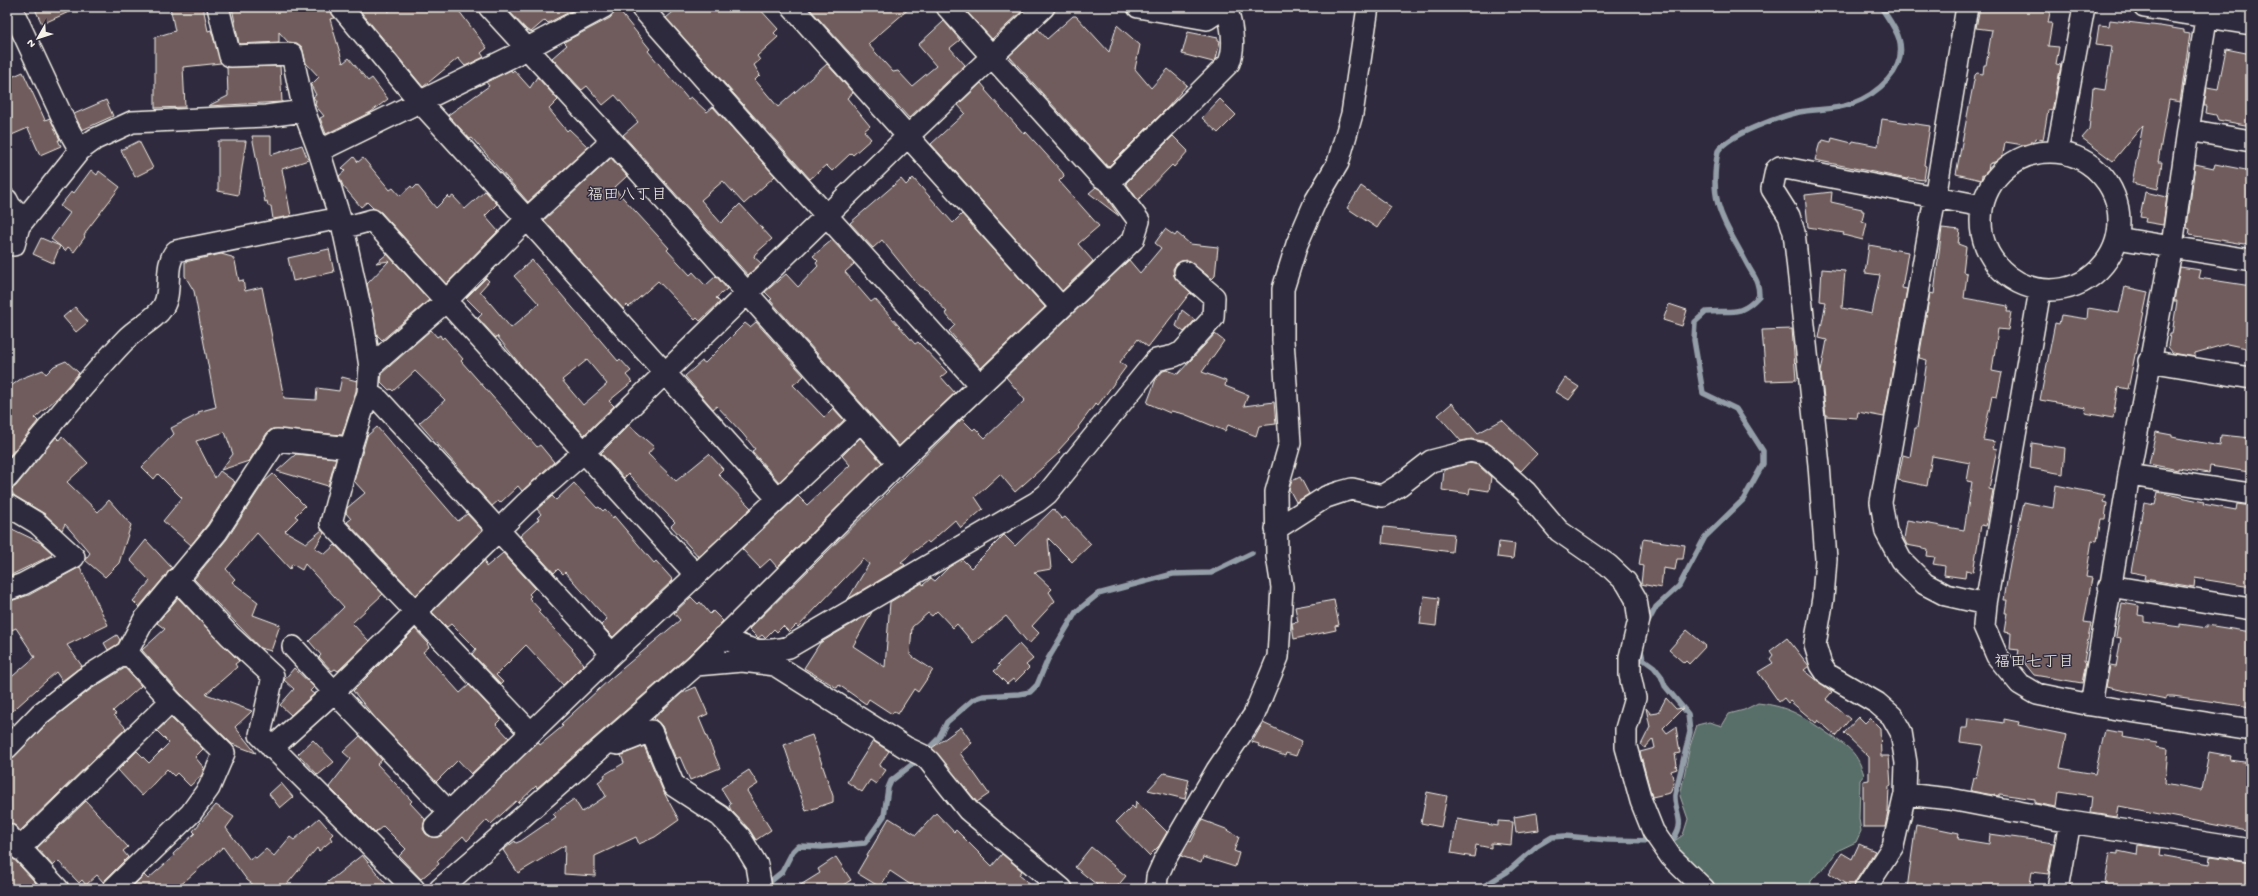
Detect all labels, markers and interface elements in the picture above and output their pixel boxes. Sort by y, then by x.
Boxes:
north arrow [18,18,58,58]
text: N [25,36,39,50]
district label: 福田八丁目 [587,186,667,206]
district label: 福田七丁目 [1994,653,2074,673]

